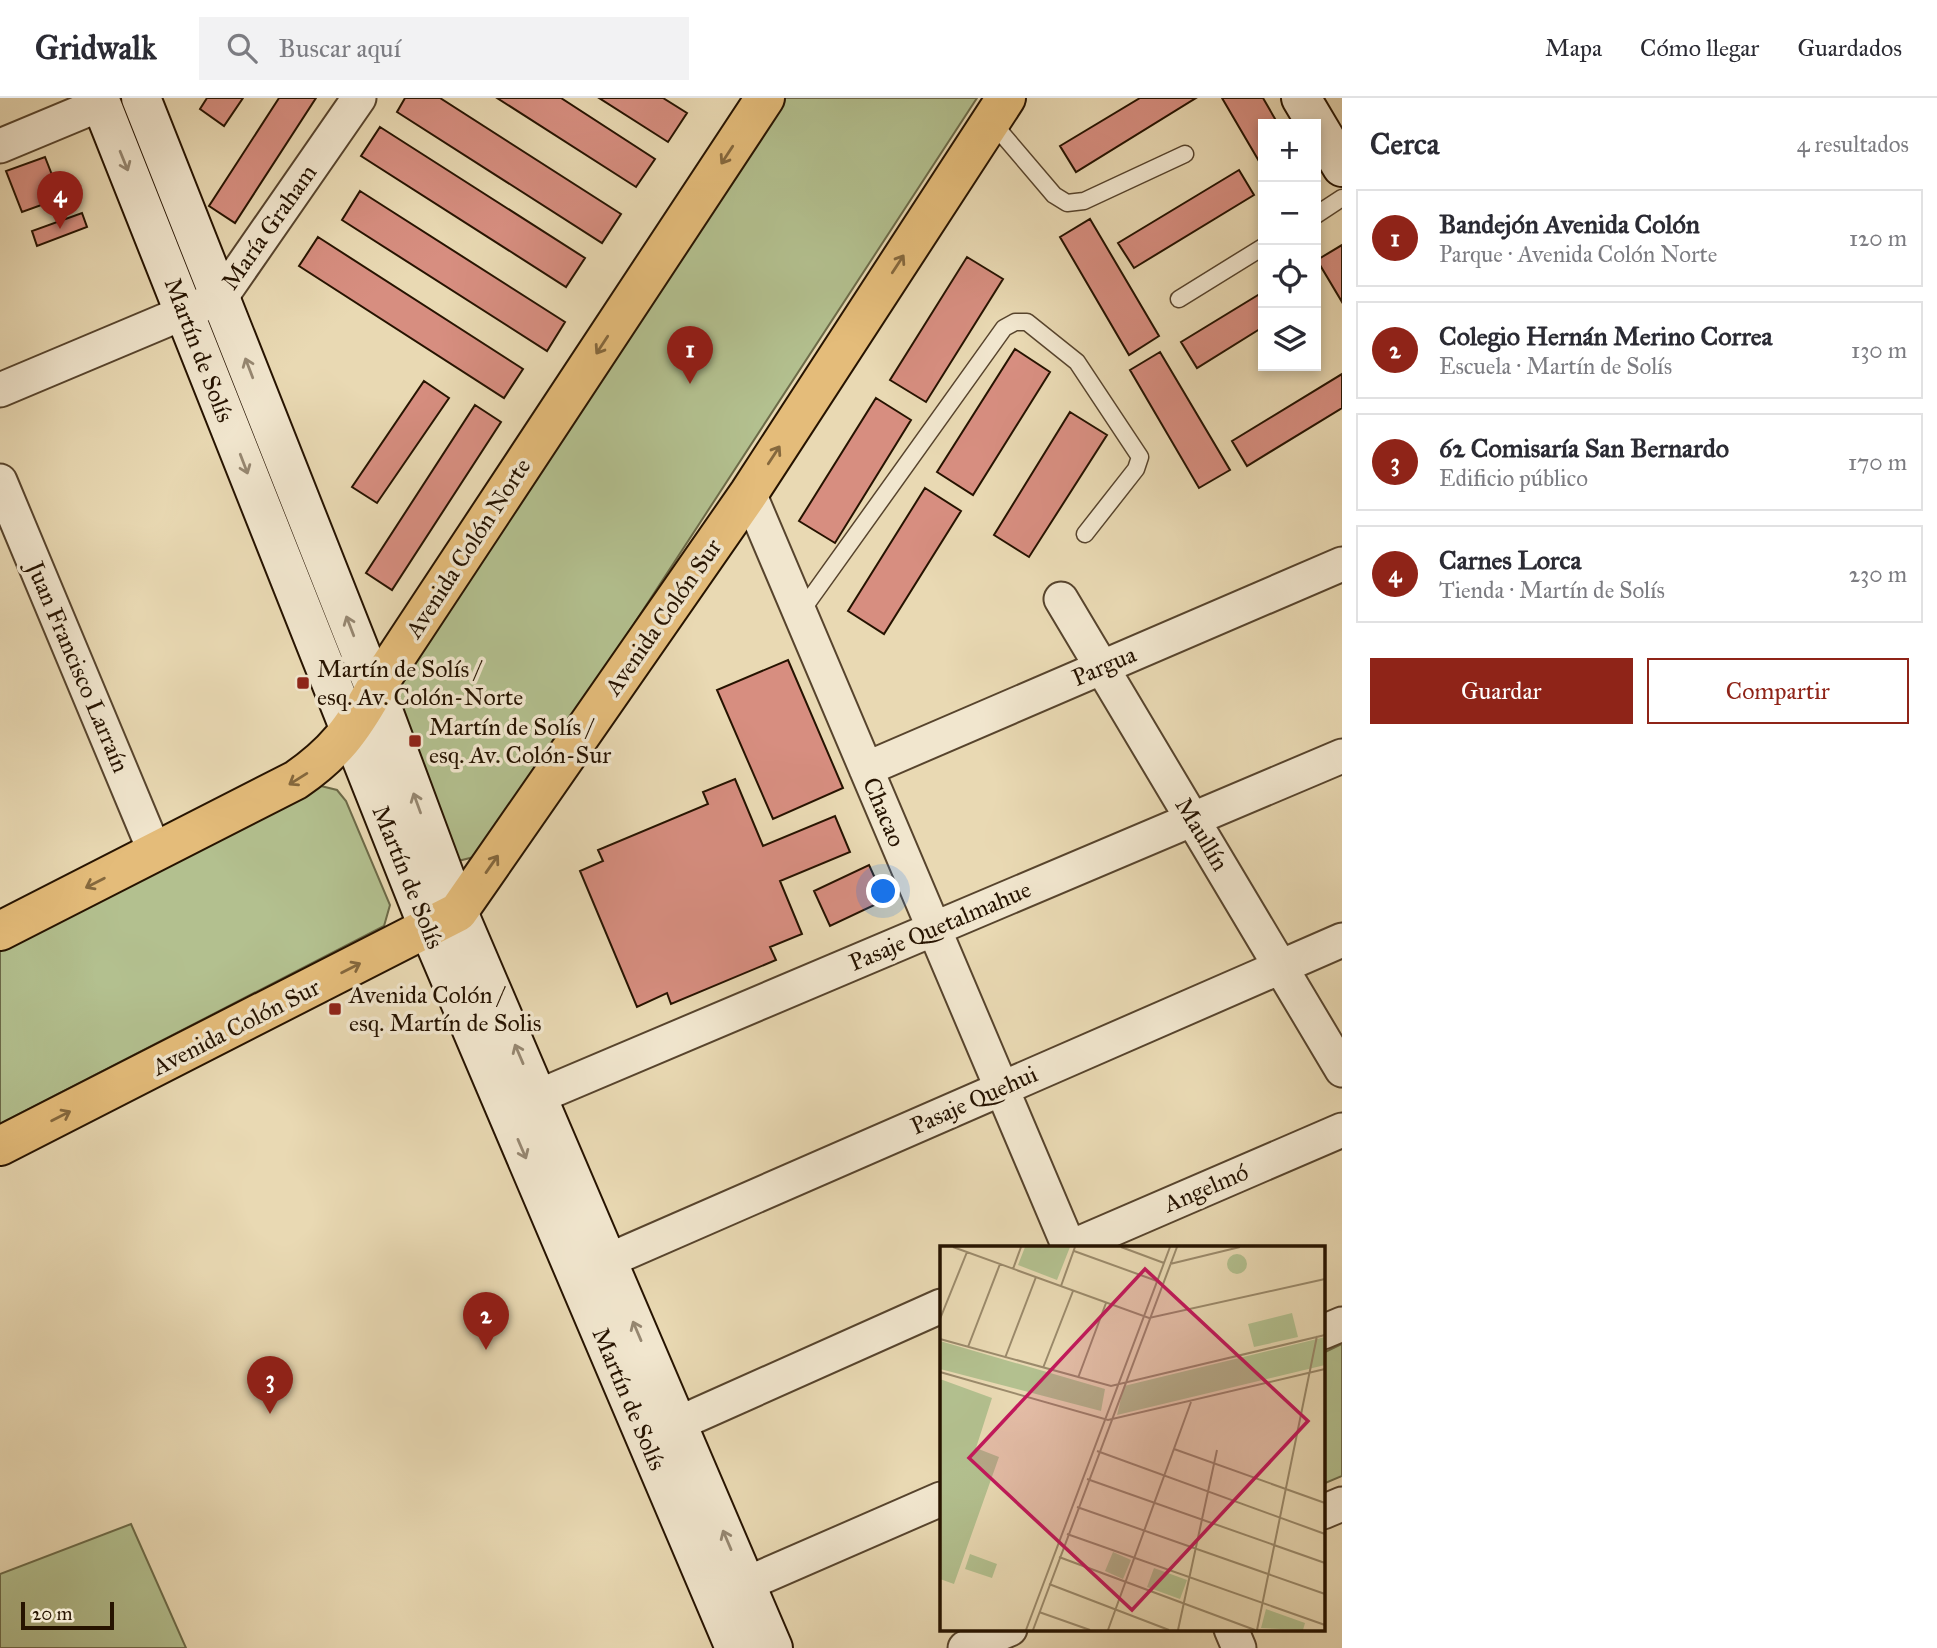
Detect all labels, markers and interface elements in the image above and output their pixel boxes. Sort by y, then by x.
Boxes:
search box [199,17,689,80]
text: Gridwalk [35,28,157,68]
icon: search [223,29,261,67]
text: Buscar aquí [279,32,401,64]
text: Mapa [1545,33,1602,63]
text: Cómo llegar [1640,33,1759,63]
text: Guardados [1797,33,1902,63]
map controls [1258,119,1321,371]
button: + [1258,119,1321,182]
text: Cerca [1370,126,1439,162]
text: 4 resultados [1797,130,1909,158]
one-way arrow [720,145,735,164]
one-way arrow [119,150,132,172]
street label: María Graham [215,159,323,295]
pin: 4 [37,171,83,229]
button: − [1258,182,1321,245]
text: Bandejón Avenida Colón [1439,208,1700,240]
text: 1 [1390,224,1400,252]
text: 120 m [1849,224,1907,252]
text: Parque · Avenida Colón Norte [1439,240,1717,268]
button: locate [1258,245,1321,308]
one-way arrow [891,255,905,274]
street label: Martín de Solís [158,274,240,426]
button: layers [1258,308,1321,371]
text: Colegio Hernán Merino Correa [1439,320,1773,352]
pin: 1 [667,326,713,384]
one-way arrow [595,335,609,354]
text: 2 [1389,336,1401,364]
text: 130 m [1851,336,1907,364]
text: Escuela · Martín de Solís [1439,352,1672,380]
one-way arrow [241,358,254,379]
text: 62 Comisaría San Bernardo [1439,432,1729,464]
one-way arrow [767,446,781,465]
text: 3 [1390,448,1400,476]
text: 170 m [1848,448,1907,476]
one-way arrow [238,453,251,474]
street label: Avenida Colón Norte [398,453,537,644]
text: Edificio público [1439,464,1588,492]
street label: Avenida Colón Sur [597,533,728,702]
text: Carnes Lorca [1439,544,1581,576]
street label: Juan Francisco Larraín [19,554,136,777]
text: 4 [1389,560,1401,588]
text: 230 m [1849,560,1907,588]
text: Tienda · Martín de Solís [1439,576,1665,604]
one-way arrow [342,615,355,637]
street label: Pargua [1067,639,1141,693]
place label: Martín de Solís / esq. Av. Colón-Norte [317,654,523,712]
button: Guardar [1370,658,1633,724]
button: Compartir [1647,658,1909,724]
marker: Martín de Solís / esq. Av. Colón-Norte [295,675,311,691]
place label: Martín de Solís / esq. Av. Colón-Sur [429,712,611,770]
marker: Martín de Solís / esq. Av. Colón-Sur [407,733,423,749]
one-way arrow [288,772,308,786]
street label: Chacao [856,773,912,851]
one-way arrow [410,792,422,814]
street label: Maullín [1168,792,1236,876]
street label: Martín de Solís [366,801,450,953]
one-way arrow [485,855,499,874]
street label: Pasaje Quetalmahue [845,874,1035,978]
your location [866,874,900,908]
one-way arrow [85,876,106,890]
one-way arrow [340,961,361,975]
street label: Avenida Colón Sur [146,972,325,1083]
place label: Avenida Colón / esq. Martín de Solis [348,980,542,1038]
marker: Avenida Colón / esq. Martín de Solis [327,1001,343,1017]
one-way arrow [512,1044,525,1066]
street label: Pasaje Quehui [906,1059,1042,1141]
one-way arrow [50,1108,71,1122]
one-way arrow [517,1138,530,1160]
street label: Angelmó [1158,1157,1253,1220]
inset map [940,1246,1324,1630]
pin: 2 [463,1292,509,1350]
one-way arrow [630,1321,643,1342]
street label: Martín de Solís [585,1323,673,1475]
pin: 3 [247,1356,293,1414]
one-way arrow [720,1530,733,1551]
scale bar [21,1599,114,1631]
text: 20 m [32,1602,73,1625]

